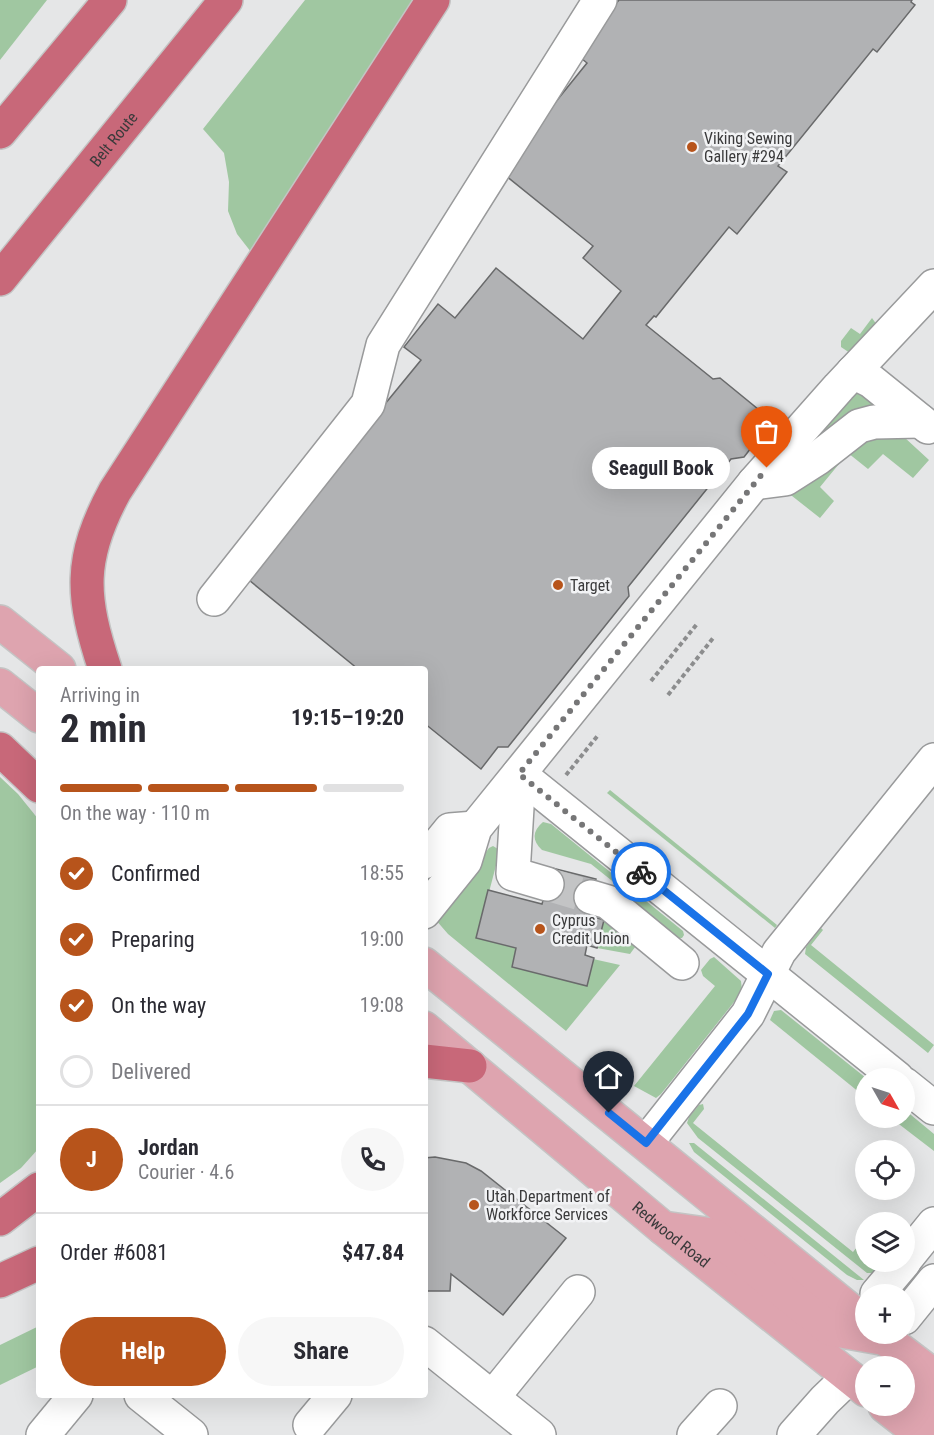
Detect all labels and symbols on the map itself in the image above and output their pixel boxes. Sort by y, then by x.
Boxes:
street label: Belt Route [86,108,141,171]
place label: Viking Sewing Gallery #294 [704,129,792,166]
marker: Viking Sewing Gallery #294 [685,140,699,154]
pin [741,406,792,468]
callout: Seagull Book [593,447,731,489]
place label: Target [570,576,610,595]
marker: Target [551,578,565,592]
courier [611,842,671,902]
place label: Cyprus Credit Union [552,911,630,948]
marker: Cyprus Credit Union [533,922,547,936]
pin [583,1051,634,1113]
north arrow [855,1068,915,1128]
place label: Utah Department of Workforce Services [486,1187,610,1224]
marker: Utah Department of Workforce Services [467,1198,481,1212]
street label: Redwood Road [628,1198,714,1272]

